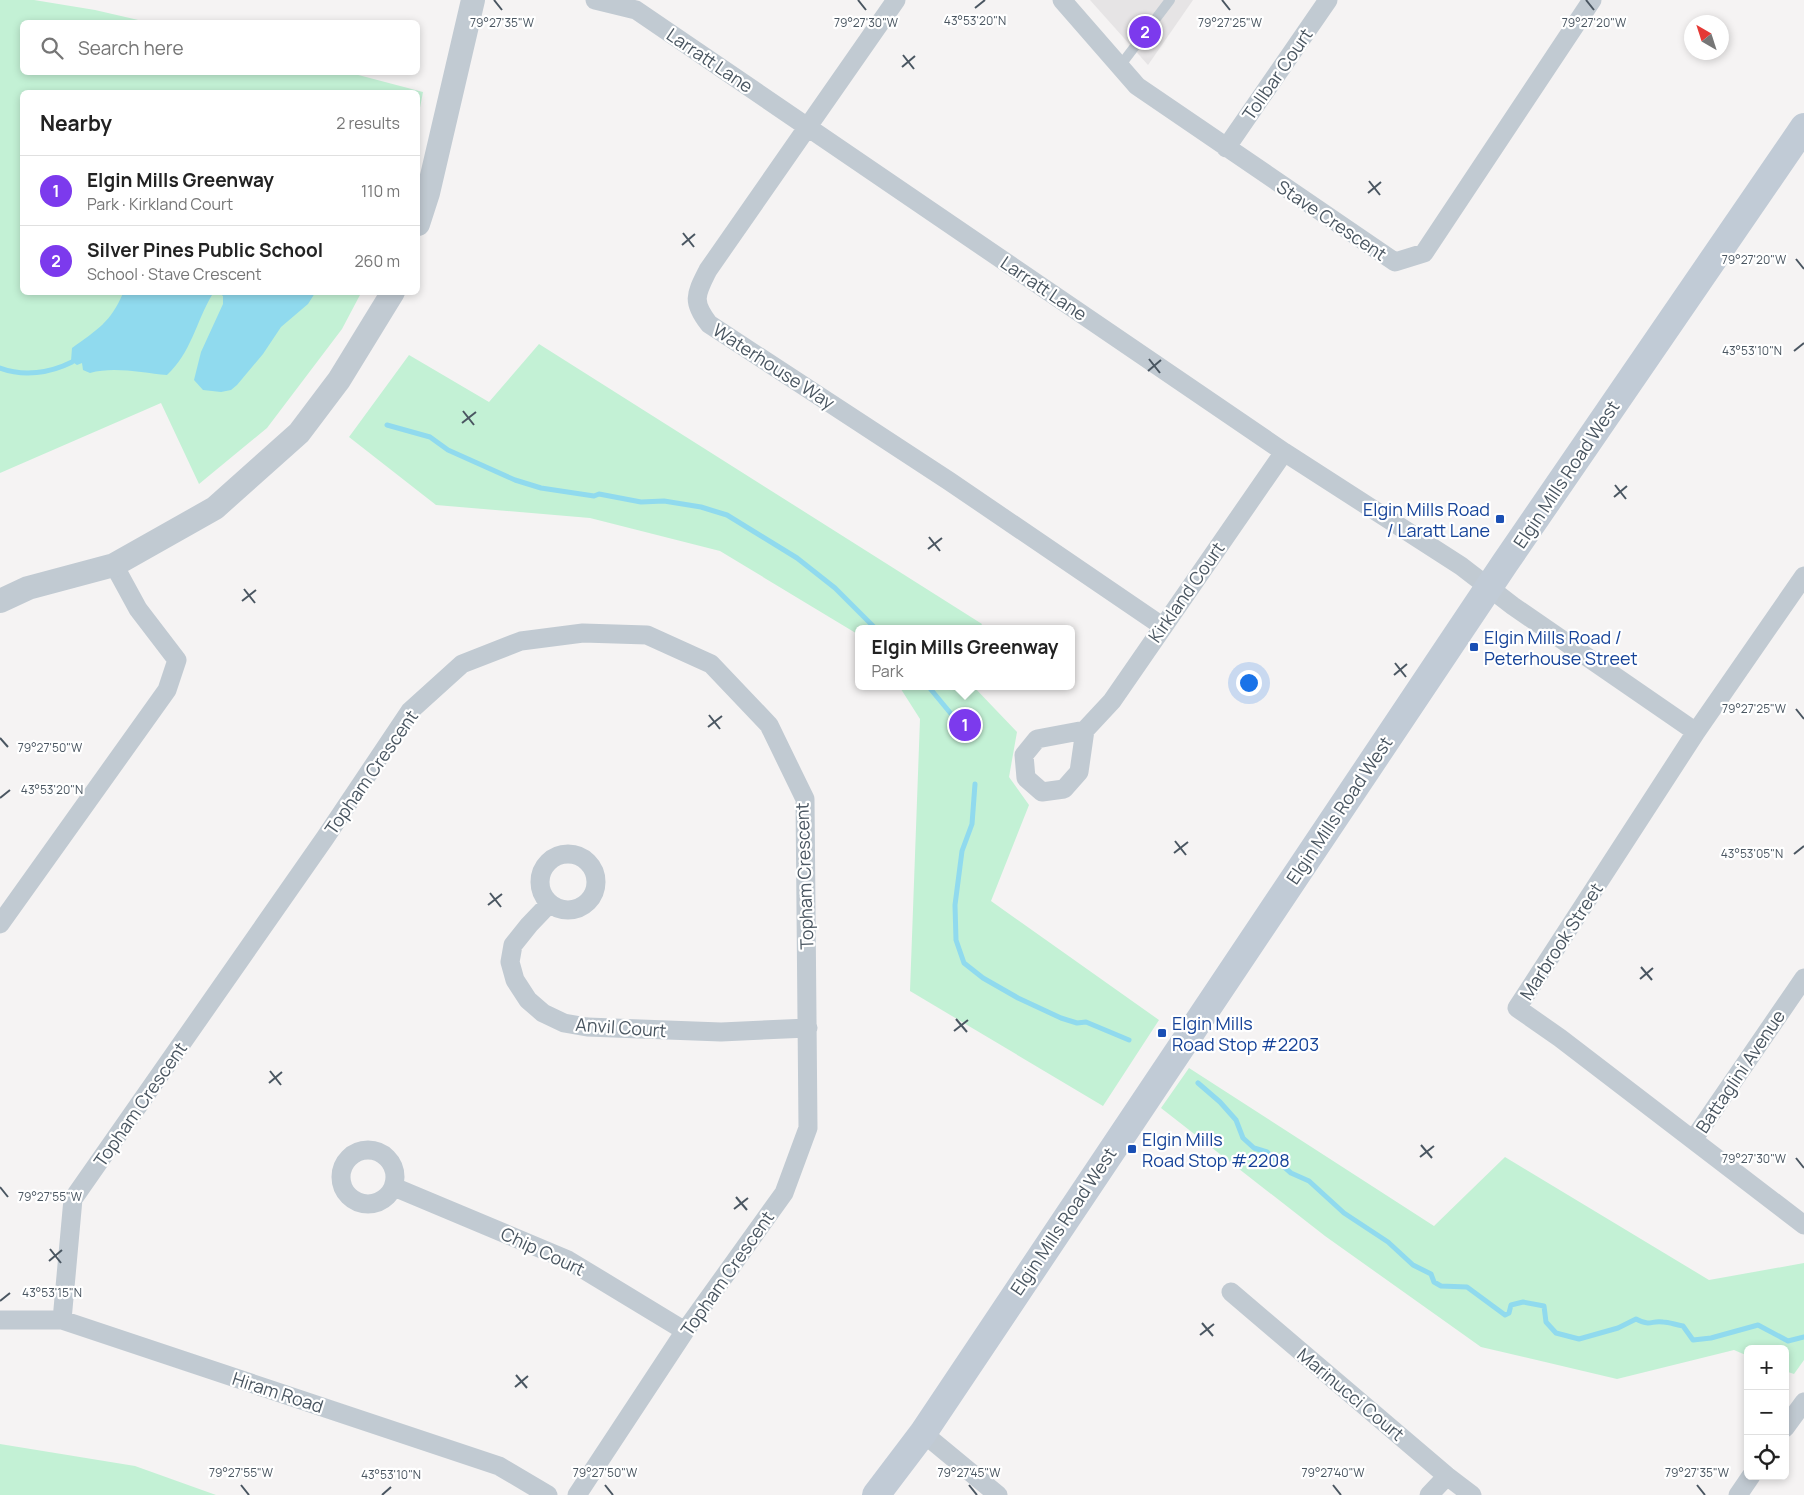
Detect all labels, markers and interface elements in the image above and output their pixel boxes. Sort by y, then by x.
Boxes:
text: 43°53'20"N [944,12,1006,29]
pin: 2 [1129,13,1161,51]
text: 79°27'35"W [470,14,535,31]
text: 79°27'30"W [834,14,899,31]
text: 79°27'25"W [1198,14,1263,31]
text: 79°27'20"W [1562,14,1627,31]
north arrow [1684,15,1729,60]
search box [20,20,420,75]
street label: Larratt Lane [662,22,758,98]
street label: Tollbar Court [1236,23,1318,125]
icon: search [38,34,66,62]
text: Search here [78,35,184,61]
text: Nearby [40,109,112,137]
text: 2 results [336,112,400,134]
text: Elgin Mills Greenway [87,167,274,193]
street label: Stave Crescent [1272,174,1392,266]
text: 1 [52,180,60,202]
text: 110 m [361,180,400,202]
text: Park · Kirkland Court [87,193,233,215]
text: Silver Pines Public School [87,237,323,263]
text: 2 [51,250,61,272]
text: 260 m [354,250,400,272]
street label: Larratt Lane [996,250,1092,326]
text: 79°27'20"W [1722,251,1787,268]
text: School · Stave Crescent [87,263,262,285]
street label: Waterhouse Way [709,318,840,415]
text: 43°53'10"N [1722,342,1782,359]
street label: Elgin Mills Road West [1508,395,1624,553]
place label: Elgin Mills Road / Laratt Lane [1363,497,1490,542]
marker: Elgin Mills Road / Laratt Lane [1494,513,1506,525]
street label: Kirkland Court [1143,537,1229,647]
popup [855,625,1075,690]
place label: Elgin Mills Road / Peterhouse Street [1484,625,1638,670]
text: Elgin Mills Greenway [872,634,1058,660]
marker: Elgin Mills Road / Peterhouse Street [1468,641,1480,653]
text: Park [872,660,903,682]
your location [1236,670,1262,696]
text: 79°27'25"W [1722,700,1787,717]
street label: Topham Crescent [319,705,423,839]
pin: 1 [949,706,981,744]
street label: Elgin Mills Road West [1281,731,1397,889]
text: 79°27'50"W [18,739,83,756]
text: 43°53'20"N [21,781,83,798]
street label: Topham Crescent [789,802,819,950]
text: 43°53'05"N [1721,845,1783,862]
street label: Marbrook Street [1514,878,1608,1004]
street label: Battaglini Avenue [1690,1005,1790,1137]
place label: Elgin Mills Road Stop #2203 [1172,1011,1319,1056]
street label: Anvil Court [575,1012,667,1042]
marker: Elgin Mills Road Stop #2203 [1156,1027,1168,1039]
street label: Topham Crescent [88,1037,192,1171]
place label: Elgin Mills Road Stop #2208 [1142,1127,1290,1172]
street label: Elgin Mills Road West [1005,1142,1121,1300]
marker: Elgin Mills Road Stop #2208 [1126,1143,1138,1155]
text: 79°27'30"W [1722,1150,1787,1167]
text: 79°27'55"W [18,1188,83,1205]
street label: Topham Crescent [675,1206,779,1340]
street label: Chip Court [497,1221,589,1281]
text: 43°53'15"N [22,1284,82,1301]
street label: Marinucci Court [1293,1342,1409,1446]
map controls [1744,1345,1789,1480]
button: + [1744,1345,1789,1390]
street label: Hiram Road [230,1366,326,1418]
button: − [1744,1390,1789,1435]
button: locate [1744,1435,1789,1480]
text: 79°27'55"W [209,1464,274,1481]
text: 79°27'50"W [573,1464,638,1481]
text: 79°27'45"W [938,1464,1001,1481]
text: 79°27'40"W [1301,1464,1365,1481]
text: 79°27'35"W [1665,1464,1730,1481]
text: 43°53'10"N [361,1466,421,1483]

